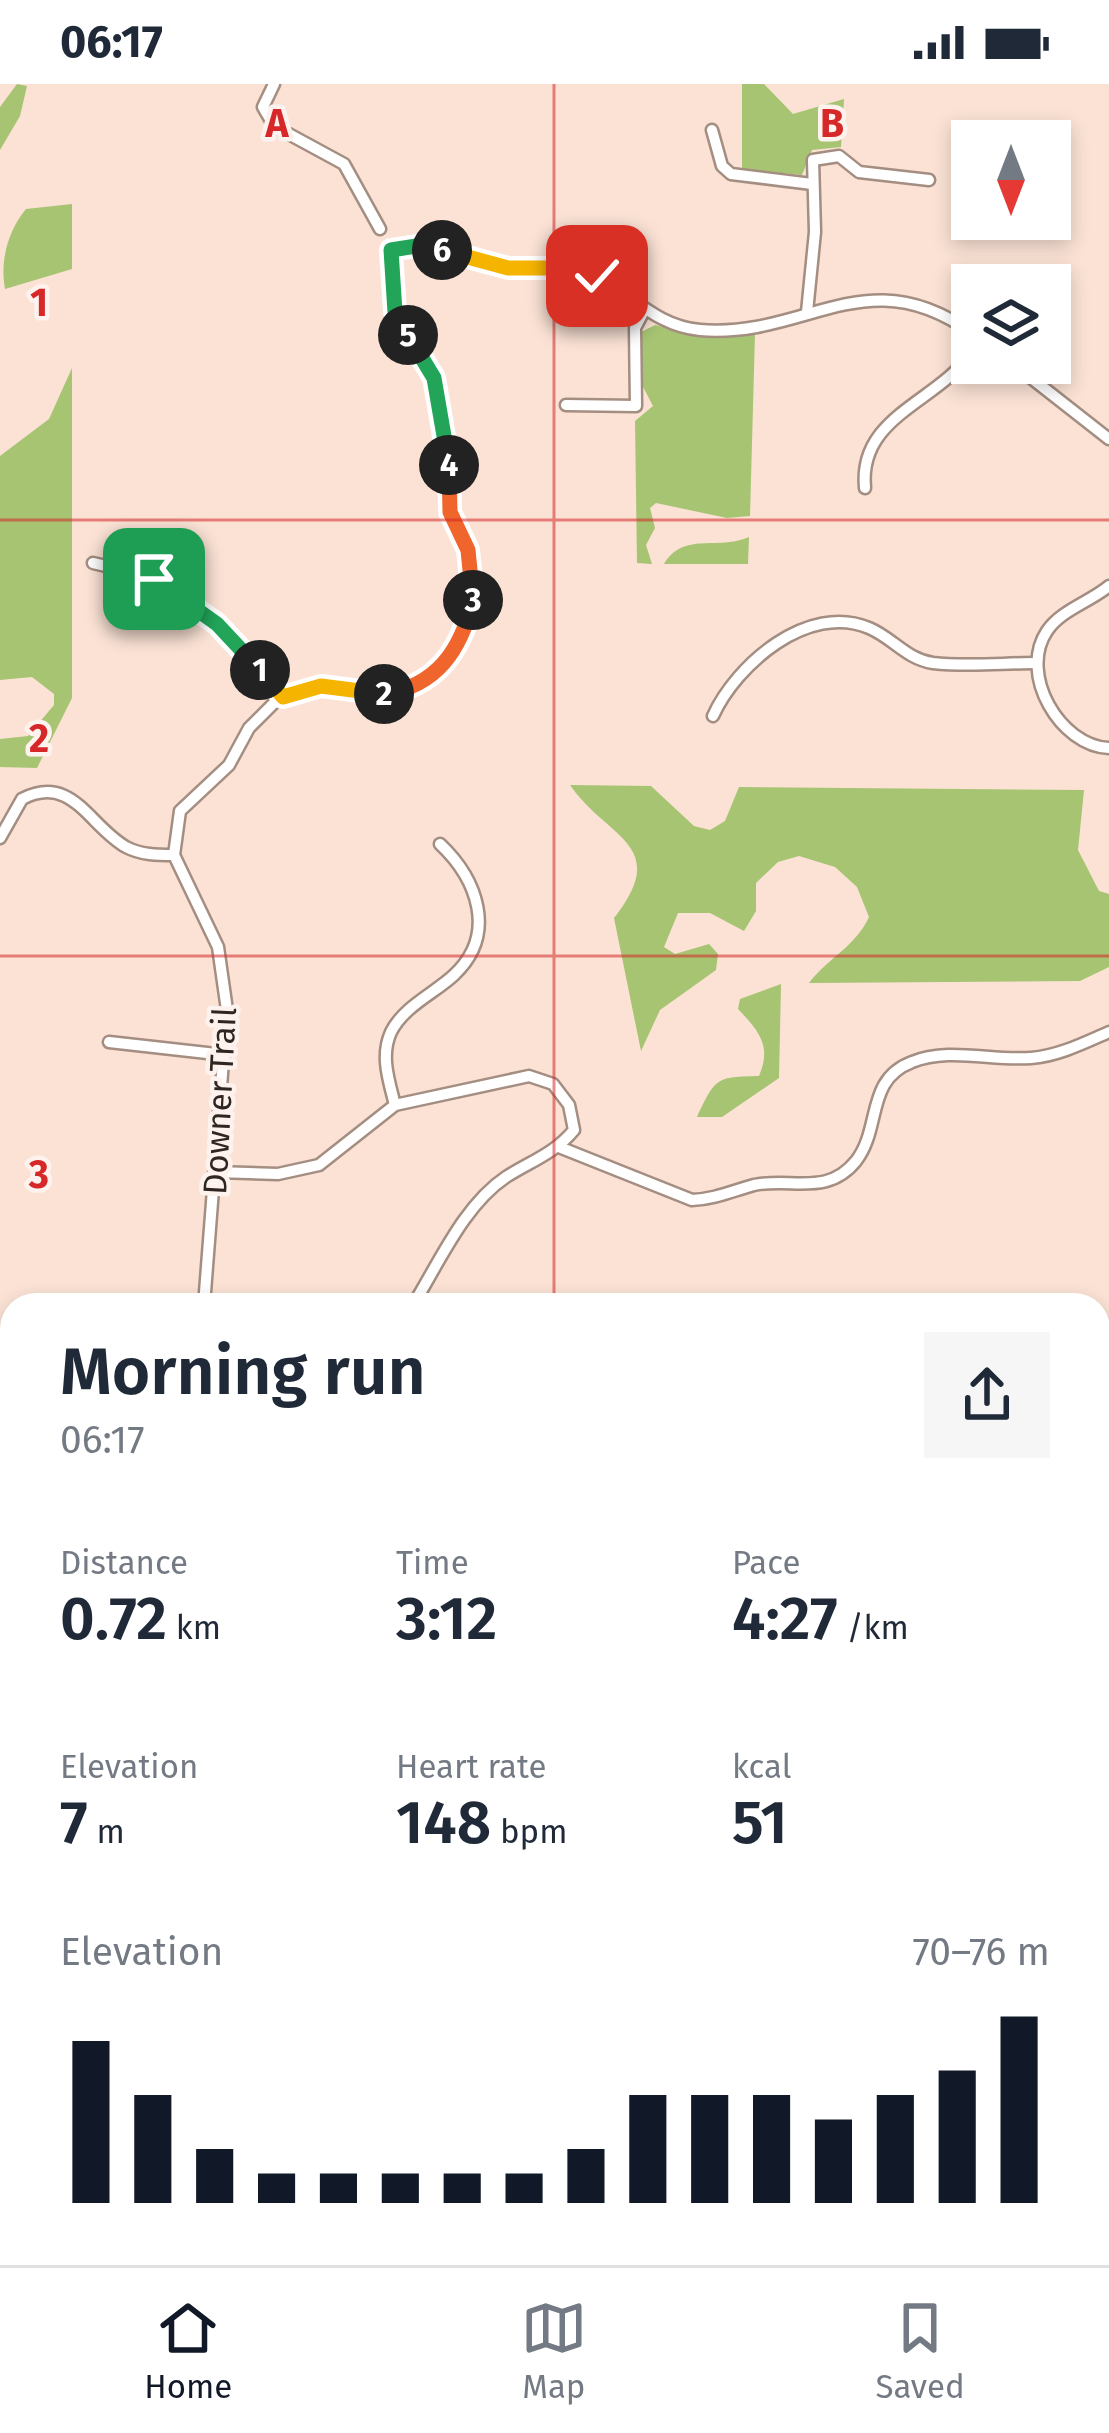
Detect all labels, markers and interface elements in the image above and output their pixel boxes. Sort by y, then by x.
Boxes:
text: 06:17 [60,15,163,69]
text: A [264,101,289,147]
text: B [820,101,844,147]
north arrow [951,120,1071,240]
map controls [951,120,1071,384]
pin: 6 [412,220,472,280]
pin [546,225,648,327]
text: 6 [433,230,451,270]
icon: check [564,243,630,309]
button: layers [951,264,1071,384]
text: 1 [30,280,48,326]
pin: 5 [378,305,438,365]
text: 5 [399,315,417,355]
pin: 4 [419,435,479,495]
text: 4 [440,445,458,485]
pin [103,528,205,630]
icon: arrive [121,546,187,612]
pin: 3 [443,570,503,630]
text: 3 [464,580,482,620]
pin: 1 [230,640,290,700]
text: 1 [252,650,268,690]
pin: 2 [354,664,414,724]
text: 2 [375,674,393,714]
text: 2 [29,716,49,762]
street label: Downer Trail [195,1006,245,1196]
text: 3 [28,1152,49,1198]
text: Morning run [60,1332,426,1411]
button: share [924,1332,1050,1458]
text: 06:17 [60,1417,145,1463]
text: Distance [60,1543,188,1583]
text: Time [396,1543,469,1583]
text: Pace [732,1543,800,1583]
text: 0.72 [60,1583,167,1655]
text: 3:12 [396,1583,497,1655]
text: 4:27 [732,1583,838,1655]
text: km [167,1608,221,1648]
text: /km [838,1608,909,1648]
text: Elevation [60,1747,198,1787]
text: Heart rate [396,1747,546,1787]
text: kcal [732,1747,791,1787]
text: 7 [60,1787,88,1859]
text: 148 [396,1787,491,1859]
text: 51 [732,1787,788,1859]
text: m [88,1812,125,1852]
text: bpm [491,1812,567,1852]
text: Elevation [60,1929,223,1975]
text: 70–76 m [912,1929,1050,1975]
tab: Home [144,2295,232,2407]
tab: Map [521,2295,587,2407]
tab: Saved [875,2295,965,2407]

